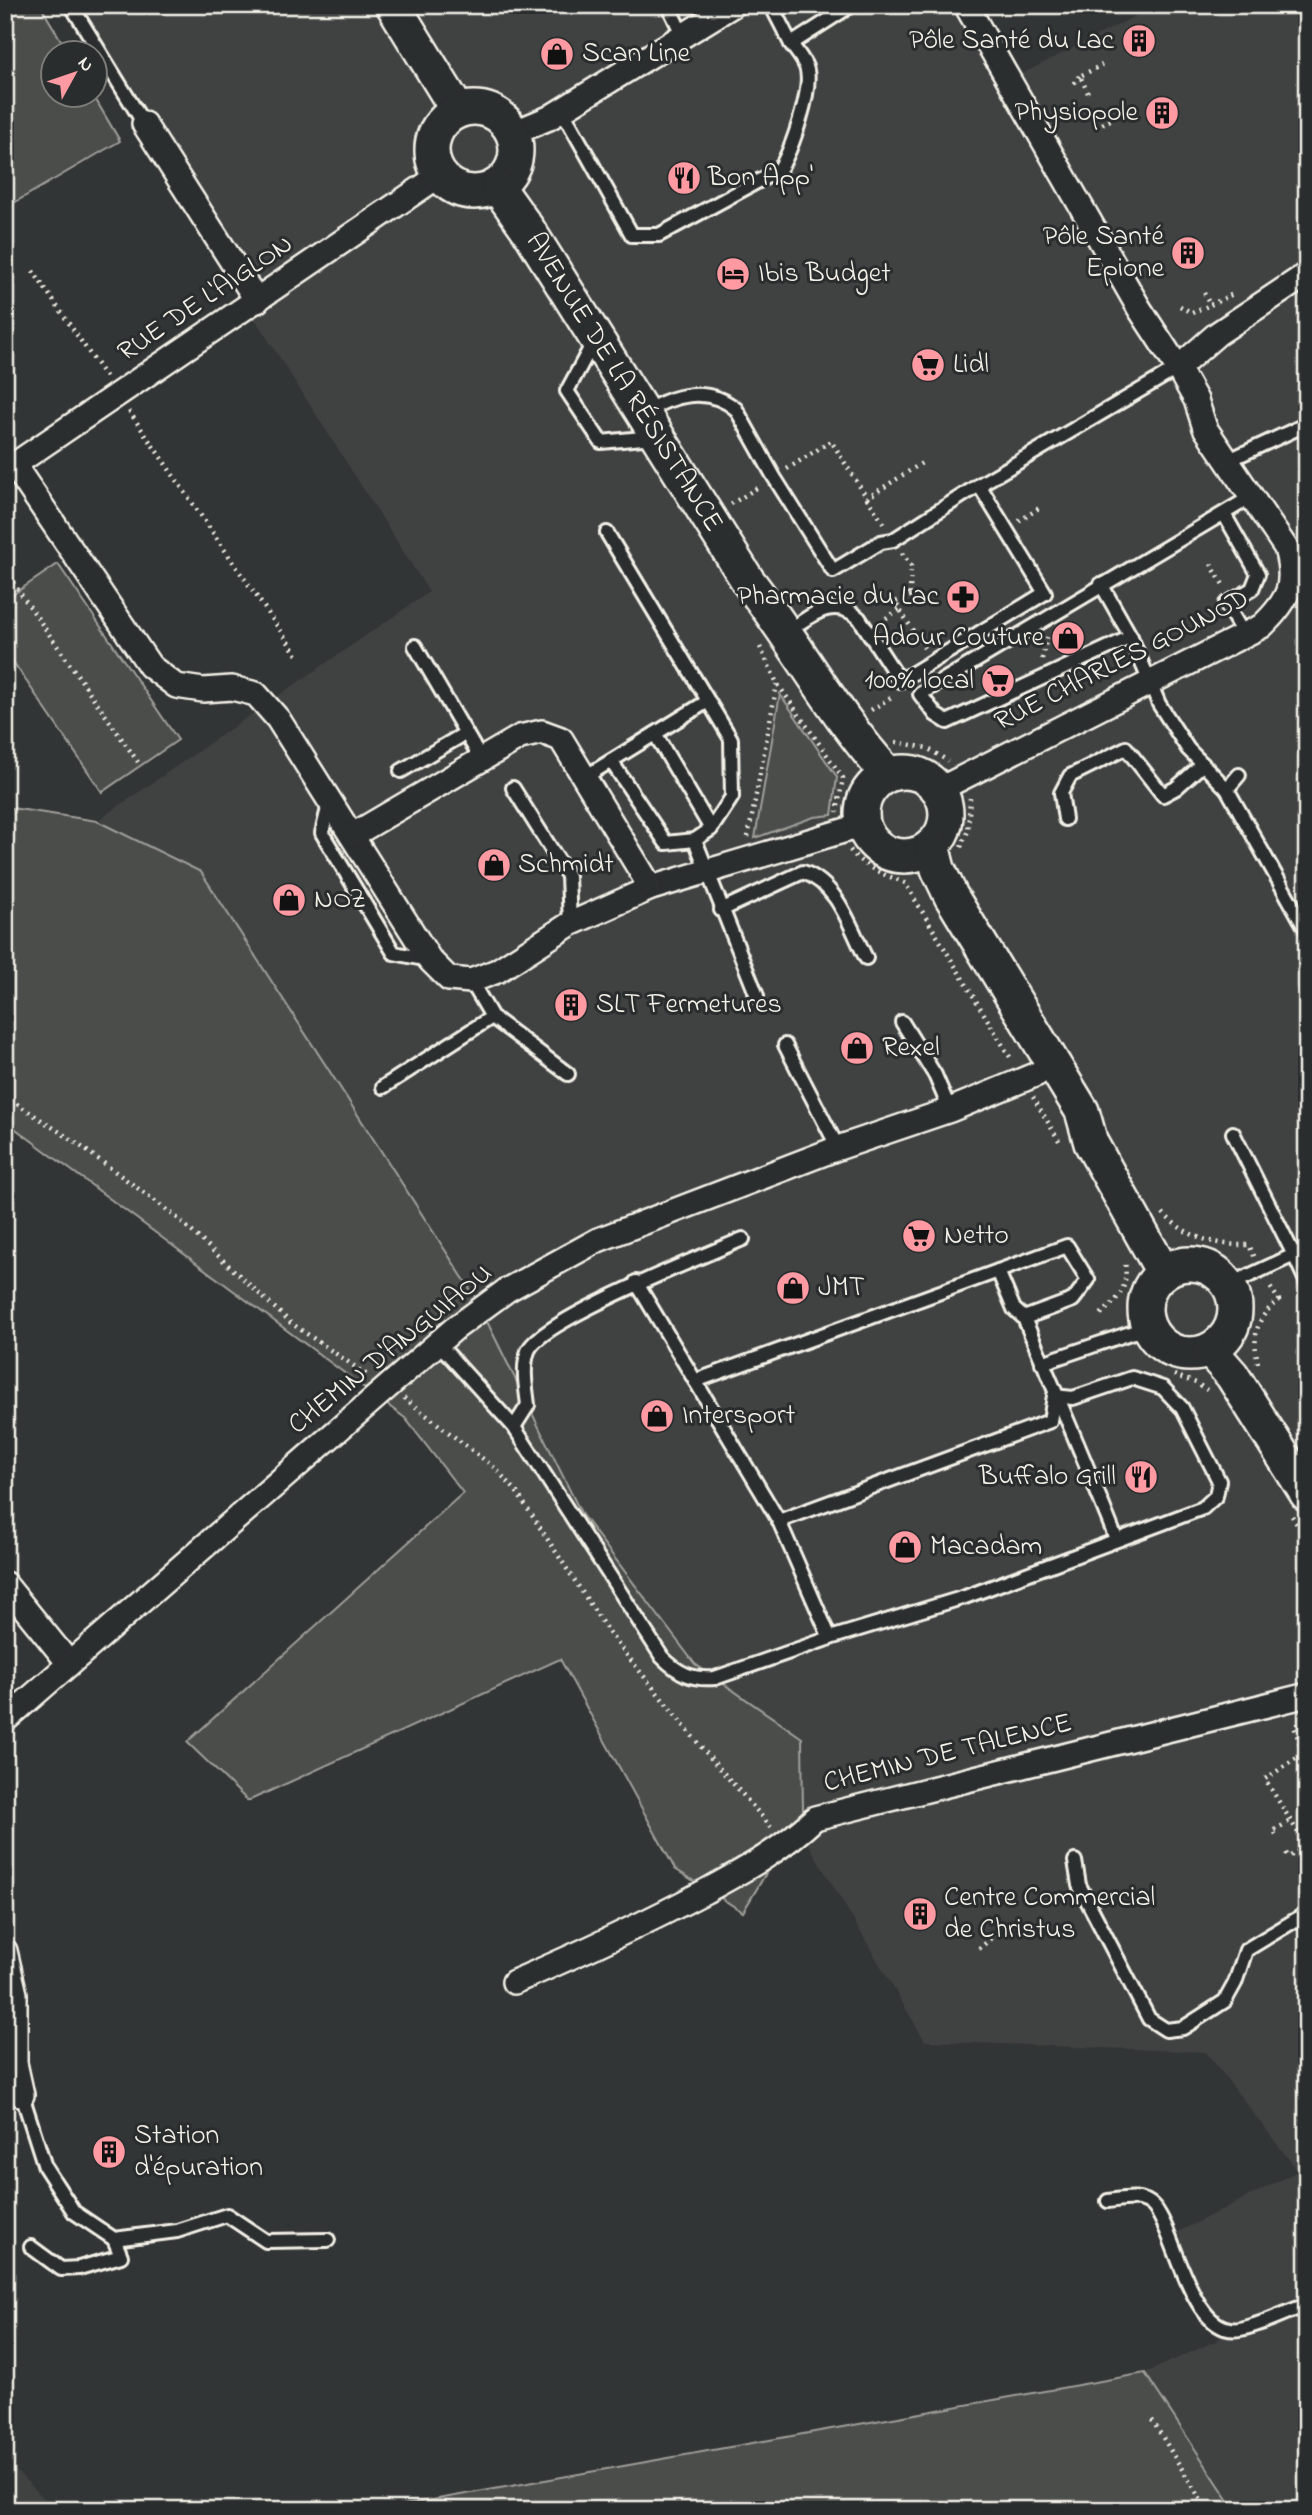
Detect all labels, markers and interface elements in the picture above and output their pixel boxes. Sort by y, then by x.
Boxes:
place label: Pôle Santé du Lac [909,21,1115,62]
building icon: Pôle Santé du Lac [1120,22,1158,60]
place label: Scan Line [582,34,691,75]
shop icon: Scan Line [538,35,576,73]
north arrow [38,38,108,108]
text: N [71,51,100,78]
place label: Physiopole [1015,93,1138,134]
building icon: Physiopole [1143,94,1181,132]
place label: Bon App' [707,158,813,199]
restaurant icon: Bon App' [665,159,703,197]
place label: Pôle Santé Epione [1043,217,1164,290]
street label: RUE DE L'AIGLON [110,225,302,373]
street label: AVENUE DE LA RÉSISTANCE [514,225,733,540]
building icon: Pôle Santé Epione [1169,234,1207,272]
place label: Ibis Budget [758,254,891,295]
hotel icon: Ibis Budget [714,255,752,293]
place label: Lidl [953,345,989,386]
supermarket icon: Lidl [909,346,947,384]
place label: Pharmacie du Lac [737,577,940,618]
pharmacy icon: Pharmacie du Lac [944,578,982,616]
street label: RUE CHARLES GOUNOD [988,579,1256,743]
place label: Adour Couture [872,618,1044,659]
shop icon: Adour Couture [1049,619,1087,657]
place label: 100% local [865,661,974,702]
supermarket icon: 100% local [979,662,1017,700]
place label: Schmidt [518,845,614,886]
shop icon: Schmidt [475,846,513,884]
place label: NOZ [314,880,366,921]
shop icon: NOZ [270,881,308,919]
place label: SLT Fermetures [596,985,782,1026]
building icon: SLT Fermetures [552,986,590,1024]
place label: Rexel [882,1028,940,1069]
shop icon: Rexel [838,1029,876,1067]
place label: Netto [944,1216,1009,1257]
supermarket icon: Netto [900,1217,938,1255]
street label: CHEMIN D'ANGUIAOU [280,1254,502,1446]
place label: JMT [818,1268,865,1309]
shop icon: JMT [774,1269,812,1307]
place label: Intersport [682,1396,795,1437]
shop icon: Intersport [638,1397,676,1435]
place label: Buffalo Grill [978,1457,1116,1498]
restaurant icon: Buffalo Grill [1122,1458,1160,1496]
place label: Macadam [930,1527,1042,1568]
shop icon: Macadam [886,1528,924,1566]
street label: CHEMIN DE TALENCE [820,1703,1076,1805]
place label: Centre Commercial de Christus [944,1878,1155,1951]
building icon: Centre Commercial de Christus [901,1895,939,1933]
place label: Station d'épuration [134,2116,263,2189]
building icon: Station d'épuration [90,2133,128,2171]

